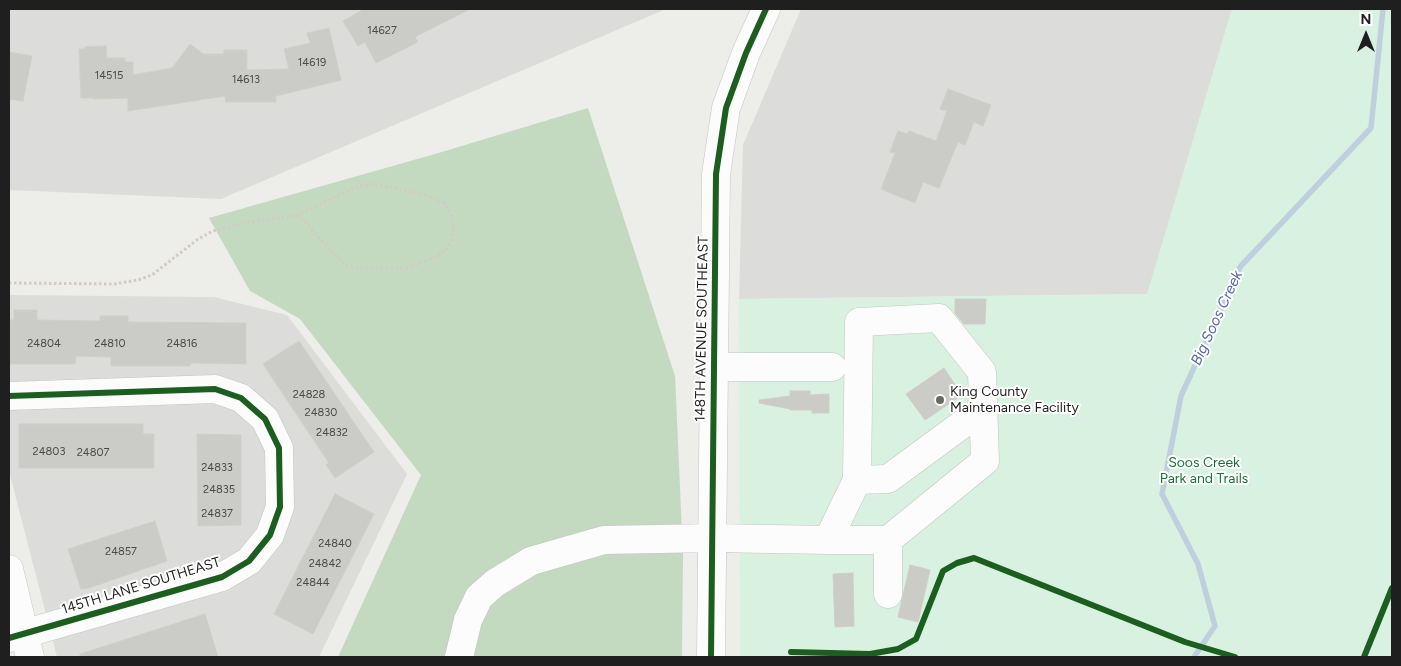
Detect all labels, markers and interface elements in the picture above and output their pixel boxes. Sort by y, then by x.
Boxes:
north arrow [1341,10,1391,60]
text: N [1361,11,1371,28]
house number: 14627 [367,24,397,38]
house number: 14619 [298,56,326,70]
house number: 14515 [95,69,123,83]
house number: 14613 [232,73,260,87]
street label: 148TH AVENUE SOUTHEAST [692,236,712,422]
water label: Big Soos Creek [1187,268,1247,368]
house number: 24804 [27,337,61,351]
house number: 24810 [94,337,126,351]
house number: 24816 [167,337,197,351]
place label: King County Maintenance Facility [950,384,1079,417]
house number: 24828 [293,388,325,402]
marker: King County Maintenance Facility [934,394,946,406]
house number: 24830 [305,406,337,420]
house number: 24832 [316,426,348,440]
house number: 24803 [33,445,65,459]
house number: 24807 [77,446,109,460]
park label: Soos Creek Park and Trails [1160,455,1248,488]
house number: 24833 [201,461,233,475]
house number: 24835 [203,483,235,497]
house number: 24837 [201,507,233,521]
house number: 24840 [318,537,352,551]
house number: 24857 [105,545,137,559]
street label: 145TH LANE SOUTHEAST [60,554,222,618]
house number: 24842 [309,557,341,571]
house number: 24844 [296,576,330,590]

